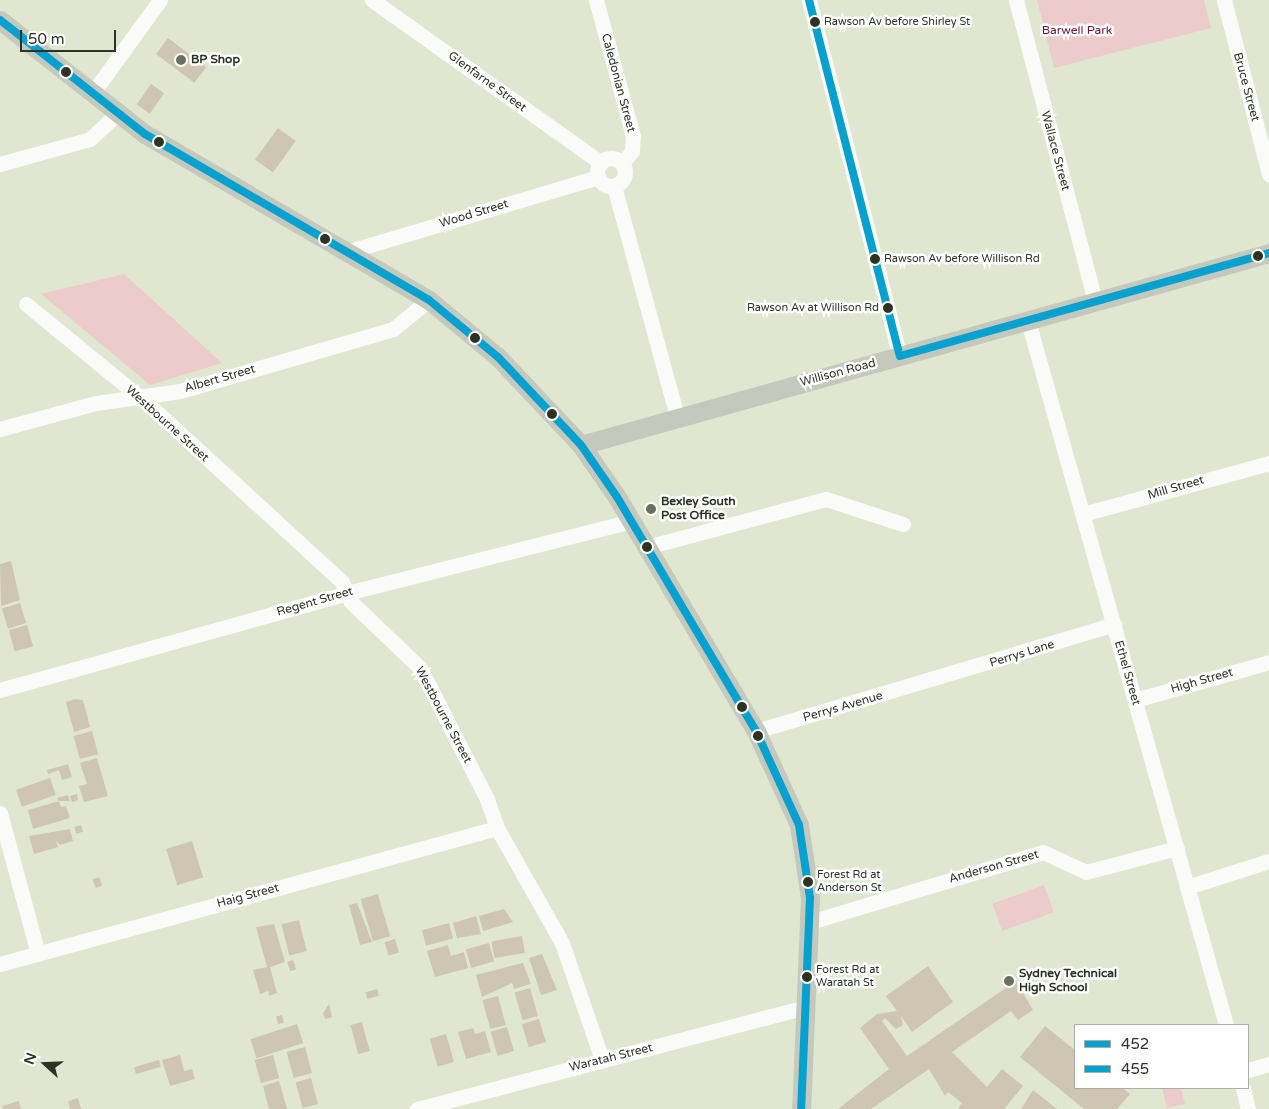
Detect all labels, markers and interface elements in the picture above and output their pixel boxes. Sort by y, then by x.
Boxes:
place label: Rawson Av before Shirley St [824,15,970,29]
marker: Rawson Av before Shirley St [810,17,820,27]
scale bar [22,20,119,52]
park label: Barwell Park [1042,24,1112,38]
text: 50 m [28,30,65,48]
street label: Caledonian Street [598,32,638,134]
street label: Glenfarne Street [445,49,529,115]
street label: Bruce Street [1230,51,1262,123]
place label: BP Shop [191,53,240,67]
marker: BP Shop [175,54,187,66]
unlabelled marker [61,67,71,77]
street label: Wallace Street [1037,110,1073,192]
unlabelled marker [154,137,164,147]
street label: Wood Street [438,197,510,231]
unlabelled marker [320,234,330,244]
unlabelled marker [1253,251,1263,261]
place label: Rawson Av before Willison Rd [884,252,1040,266]
marker: Rawson Av before Willison Rd [870,254,880,264]
place label: Rawson Av at Willison Rd [747,301,879,315]
marker: Rawson Av at Willison Rd [883,303,893,313]
unlabelled marker [470,333,480,343]
street label: Willison Road [799,356,877,390]
street label: Albert Street [183,362,257,396]
street label: Westbourne Street [122,383,212,465]
unlabelled marker [547,409,557,419]
street label: Mill Street [1146,473,1206,503]
place label: Bexley South Post Office [661,495,736,523]
marker: Bexley South Post Office [645,503,657,515]
unlabelled marker [642,542,652,552]
street label: Regent Street [275,584,355,620]
street label: Perrys Lane [988,637,1056,671]
street label: Ethel Street [1111,639,1143,707]
street label: Westbourne Street [412,664,474,766]
street label: High Street [1169,665,1235,697]
street label: Perrys Avenue [802,689,884,725]
unlabelled marker [737,702,747,712]
unlabelled marker [753,731,763,741]
street label: Anderson Street [947,847,1041,887]
place label: Forest Rd at Anderson St [817,869,881,895]
marker: Forest Rd at Anderson St [803,877,813,887]
street label: Haig Street [215,881,281,911]
place label: Forest Rd at Waratah St [816,964,879,990]
place label: Sydney Technical High School [1019,967,1117,995]
marker: Forest Rd at Waratah St [802,972,812,982]
marker: Sydney Technical High School [1003,975,1015,987]
legend [1074,1024,1249,1089]
text: 452 [1121,1035,1149,1053]
north arrow [20,1039,70,1089]
street label: Waratah Street [568,1041,654,1075]
text: N [21,1051,40,1067]
text: 455 [1121,1060,1149,1078]

